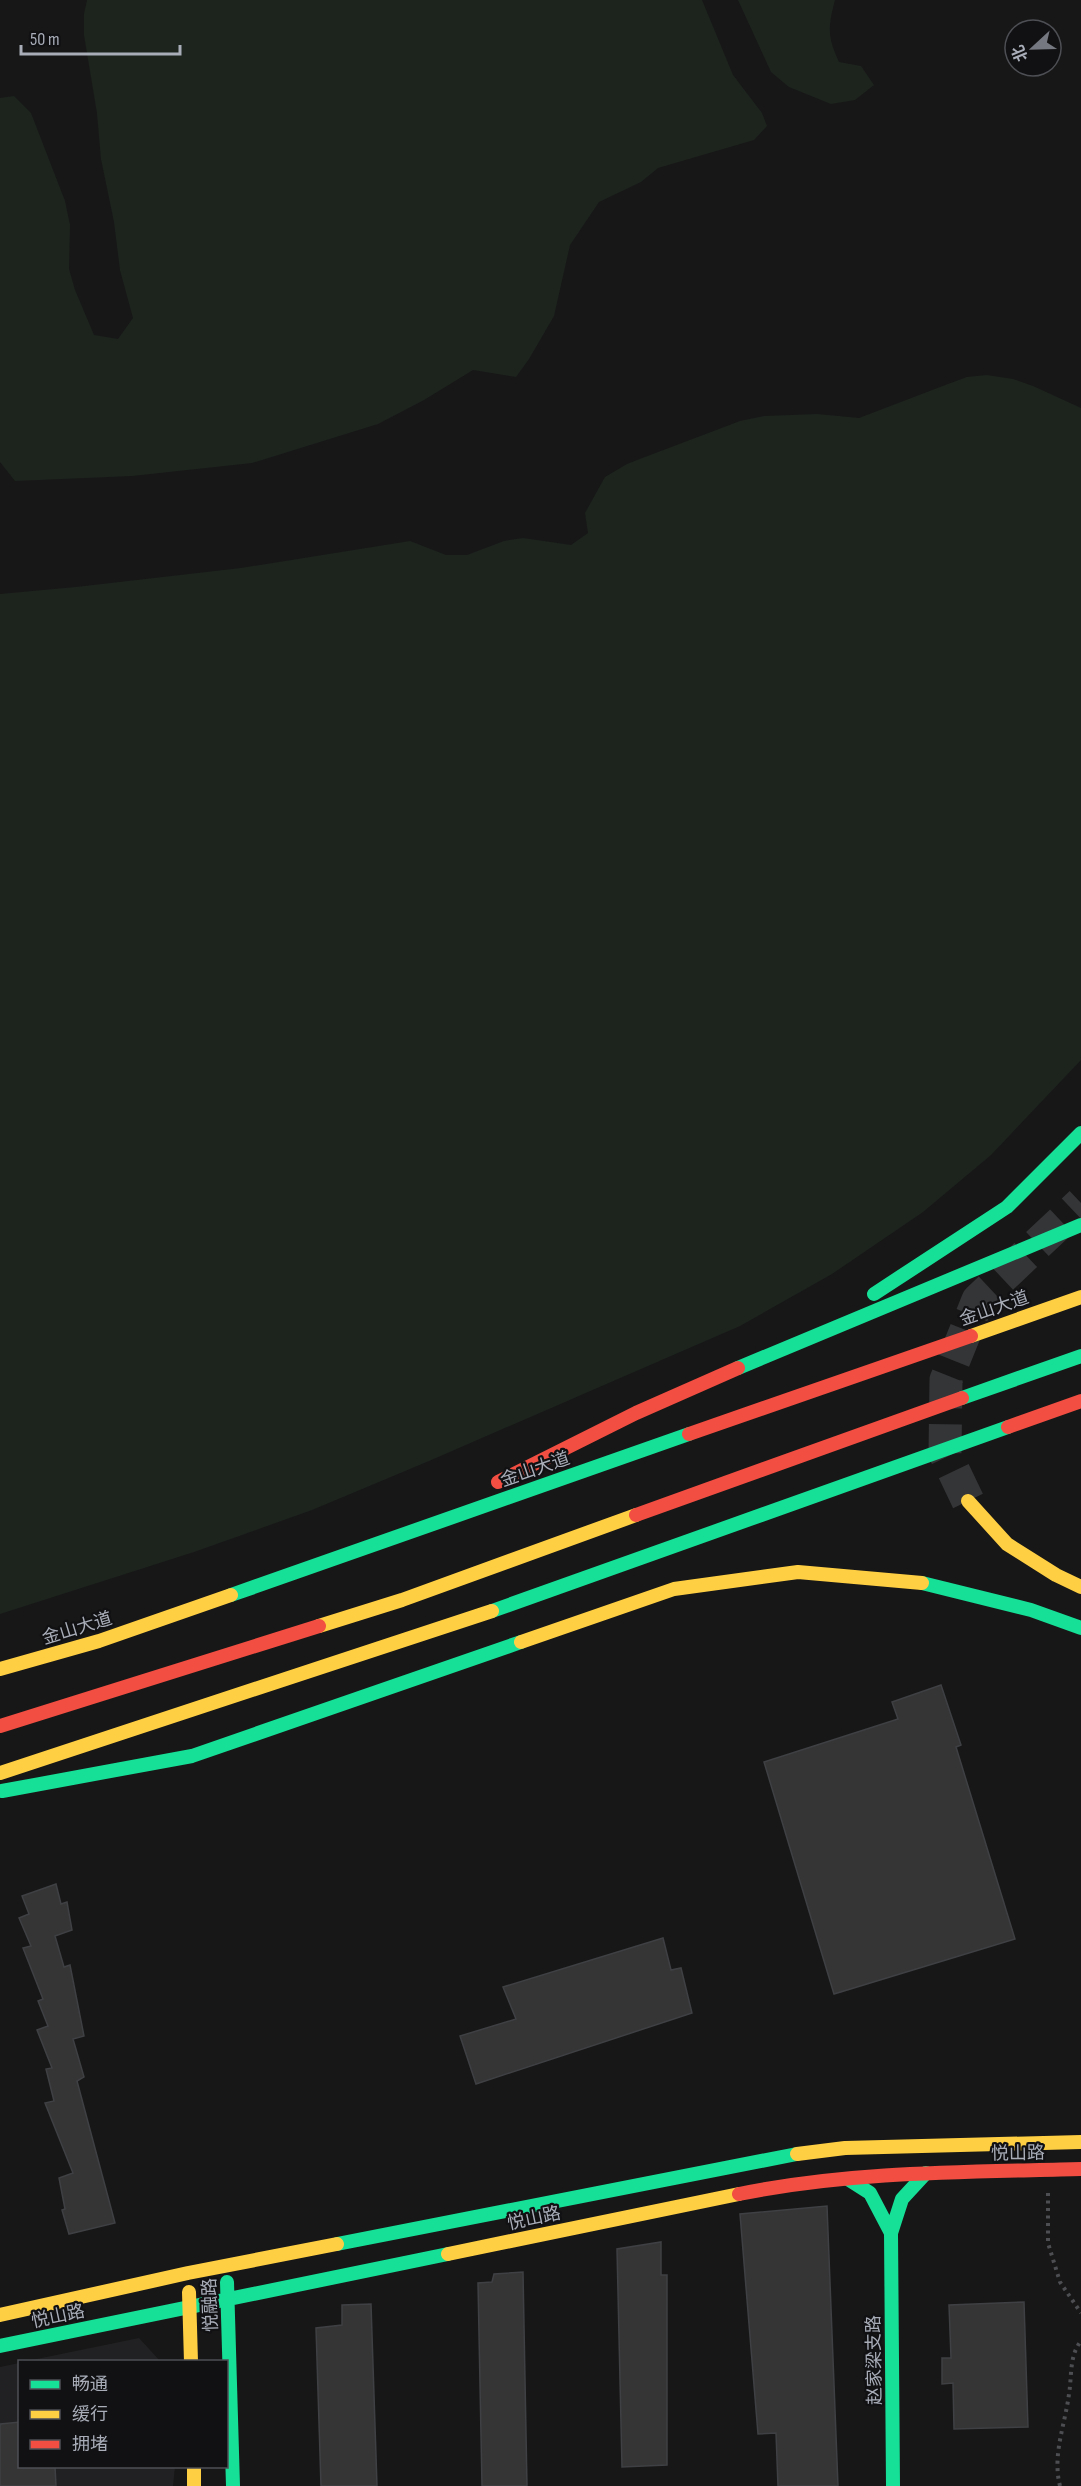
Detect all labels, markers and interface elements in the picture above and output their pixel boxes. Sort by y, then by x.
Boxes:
scale bar [21,18,180,56]
north arrow [1003,18,1063,78]
text: 50 m [30,29,60,50]
text: 北 [1009,42,1032,64]
street label: 金山大道 [957,1287,1032,1330]
street label: 金山大道 [498,1448,573,1491]
street label: 金山大道 [40,1608,115,1649]
street label: 悦山路 [991,2143,1045,2164]
street label: 悦山路 [506,2203,563,2234]
street label: 悦融路 [199,2278,222,2332]
street label: 悦山路 [30,2301,87,2332]
street label: 赵家梁支路 [863,2315,886,2405]
legend [18,2360,228,2468]
text: 畅通 [72,2374,108,2395]
text: 缓行 [72,2404,108,2425]
text: 拥堵 [72,2434,108,2455]

